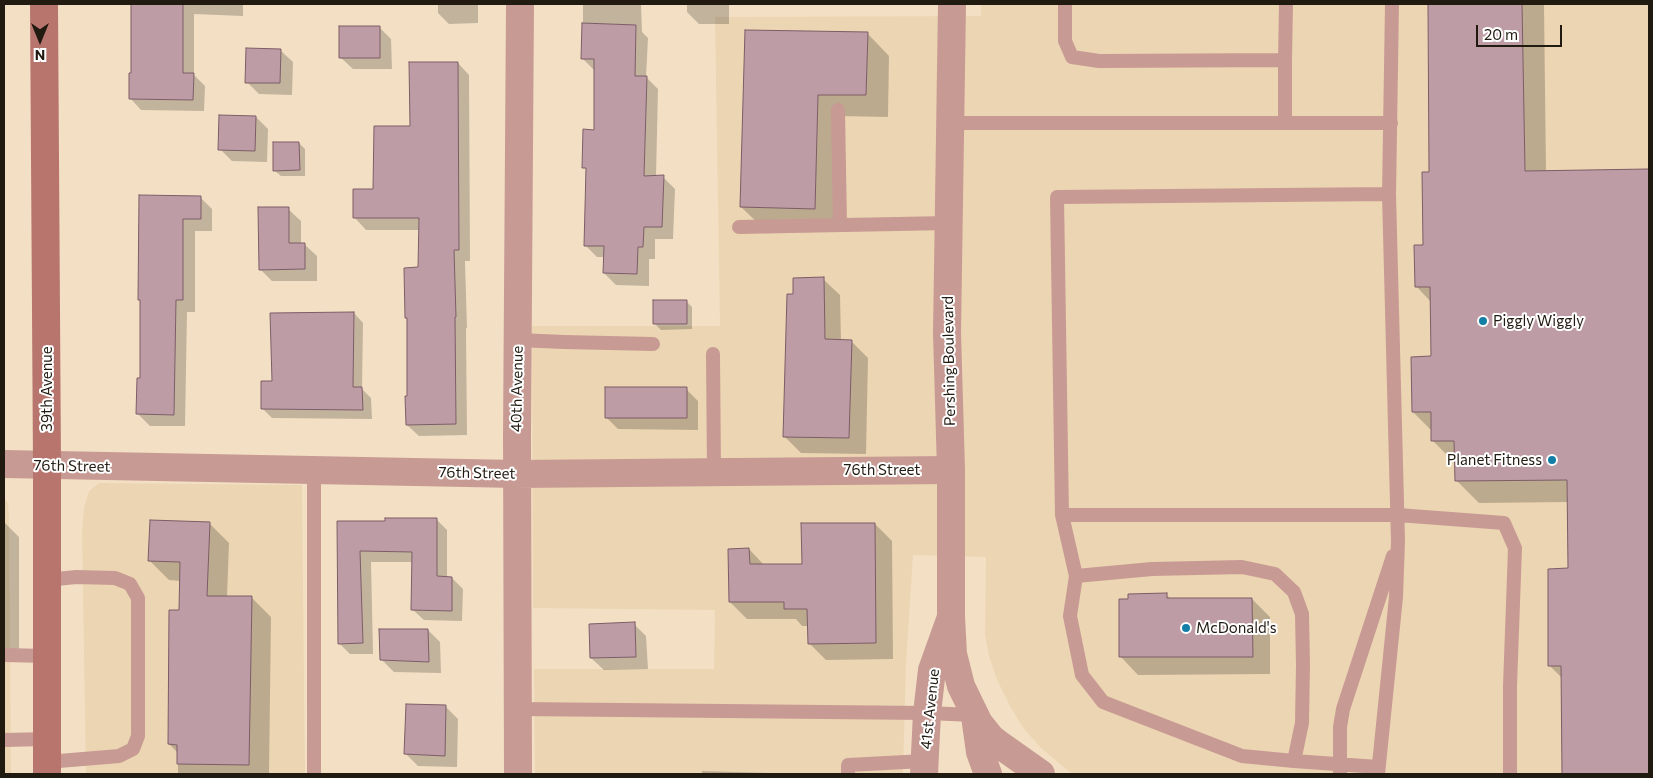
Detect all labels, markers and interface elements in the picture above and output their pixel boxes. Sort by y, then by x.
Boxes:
north arrow [15,15,65,65]
scale bar [1478,15,1564,47]
text: 20 m [1484,25,1518,43]
text: N [35,47,45,64]
street label: Pershing Boulevard [939,296,959,426]
place label: Piggly Wiggly [1493,312,1584,330]
marker: Piggly Wiggly [1477,315,1489,327]
street label: 39th Avenue [38,346,56,432]
street label: 40th Avenue [507,346,527,432]
place label: Planet Fitness [1447,451,1542,469]
marker: Planet Fitness [1546,454,1558,466]
street label: 76th Street [33,456,111,476]
street label: 76th Street [844,461,920,479]
street label: 76th Street [438,463,516,483]
place label: McDonald's [1196,619,1277,637]
marker: McDonald's [1180,622,1192,634]
street label: 41st Avenue [917,668,943,750]

